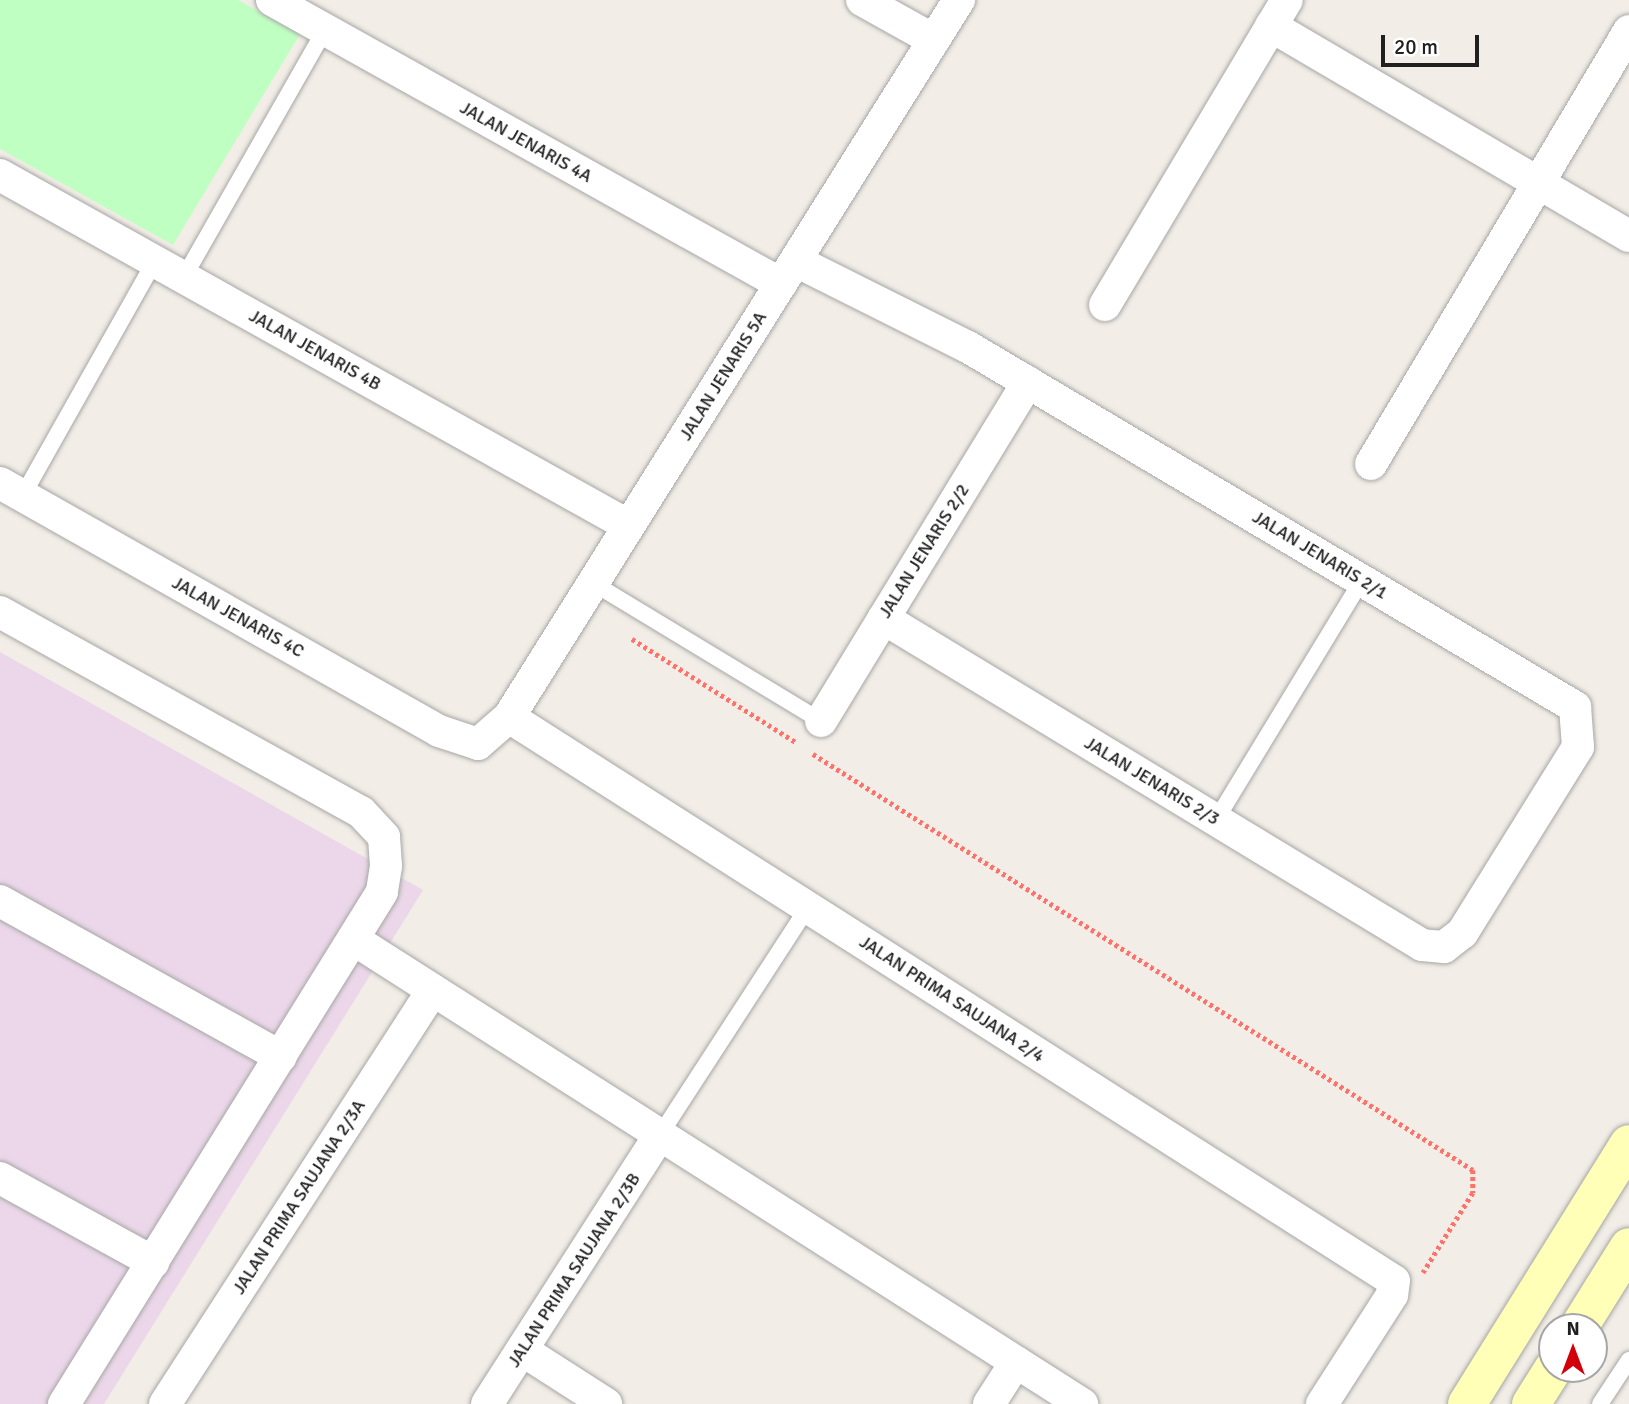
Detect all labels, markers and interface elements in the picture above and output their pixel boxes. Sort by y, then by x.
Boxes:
scale bar [1384,21,1482,65]
text: 20 m [1394,34,1438,60]
street label: JALAN JENARIS 4A [456,97,596,187]
street label: JALAN JENARIS 4B [245,305,385,395]
street label: JALAN JENARIS 5A [675,308,771,444]
street label: JALAN JENARIS 2/2 [874,480,974,622]
street label: JALAN JENARIS 2/1 [1249,506,1391,604]
street label: JALAN JENARIS 4C [168,572,308,662]
street label: JALAN JENARIS 2/3 [1081,732,1223,830]
street label: JALAN PRIMA SAUJANA 2/4 [855,931,1049,1067]
street label: JALAN PRIMA SAUJANA 2/3A [228,1096,370,1298]
street label: JALAN PRIMA SAUJANA 2/3B [503,1169,645,1371]
north arrow [1538,1313,1608,1383]
text: N [1566,1317,1580,1341]

